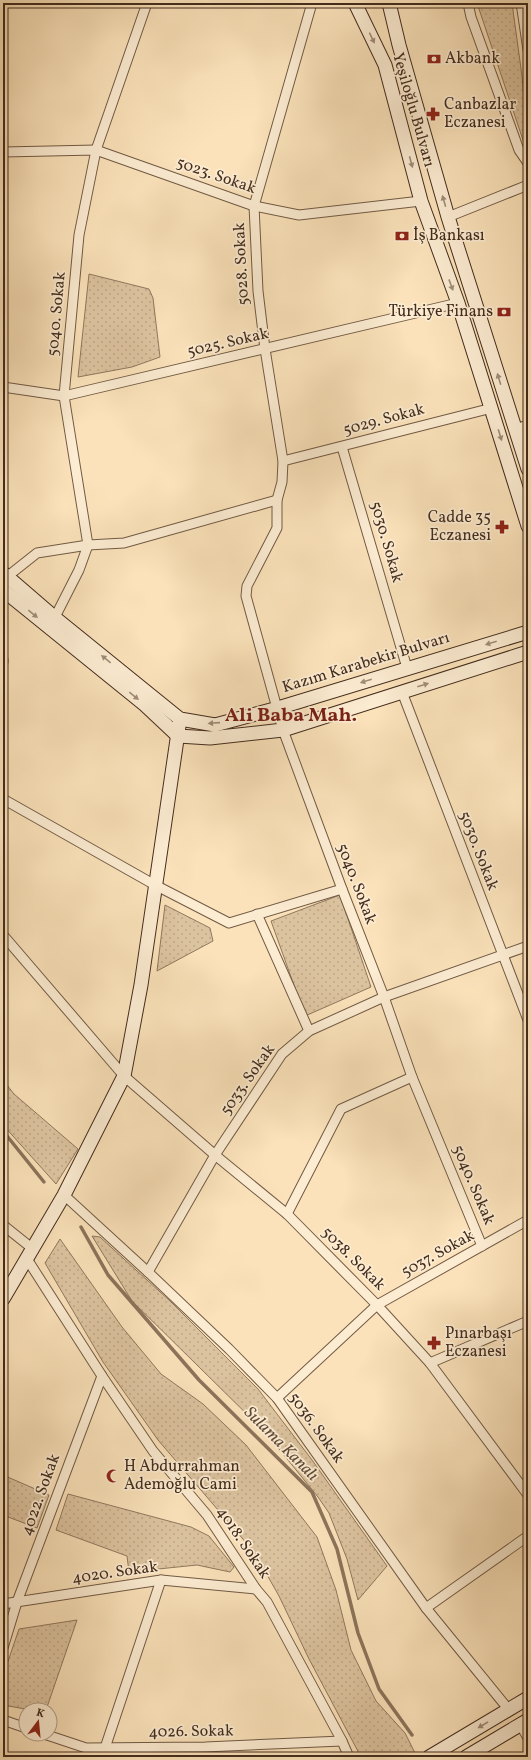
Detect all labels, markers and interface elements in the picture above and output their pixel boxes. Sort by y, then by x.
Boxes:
one-way arrow [369,32,375,44]
place label: Akbank [445,48,500,70]
street label: Yeşiloğlu Bulvarı [386,50,440,170]
bank icon: Akbank [426,51,442,67]
place label: Canbazlar Eczanesi [444,94,516,134]
pharmacy icon: Canbazlar Eczanesi [425,106,441,122]
street label: 5023. Sokak [173,152,259,200]
one-way arrow [408,156,414,168]
one-way arrow [441,195,447,207]
street label: 5028. Sokak [229,222,255,306]
place label: İş Bankası [413,225,485,247]
bank icon: İş Bankası [394,228,410,244]
street label: 5040. Sokak [42,270,72,357]
one-way arrow [449,280,455,292]
place label: Türkiye Finans [389,301,493,323]
bank icon: Türkiye Finans [496,304,512,320]
street label: 5025. Sokak [185,323,271,363]
one-way arrow [496,372,502,384]
street label: 5029. Sokak [341,399,427,441]
one-way arrow [497,430,503,442]
street label: 5030. Sokak [364,499,408,586]
place label: Cadde 35 Eczanesi [428,507,491,547]
pharmacy icon: Cadde 35 Eczanesi [494,519,510,535]
one-way arrow [28,610,39,619]
street label: Kazım Karabekir Bulvarı [280,627,453,699]
one-way arrow [484,640,496,646]
one-way arrow [101,655,111,664]
one-way arrow [360,678,372,684]
one-way arrow [417,682,429,688]
one-way arrow [129,691,140,700]
district label: Ali Baba Mah. [225,702,357,730]
one-way arrow [208,720,221,727]
street label: 5030. Sokak [453,808,503,894]
street label: 5040. Sokak [330,840,382,928]
street label: 5033. Sokak [215,1040,281,1120]
street label: 5040. Sokak [446,1142,500,1229]
street label: 5038. Sokak [316,1222,390,1296]
street label: 5037. Sokak [397,1225,479,1283]
place label: Pınarbaşı Eczanesi [445,1323,512,1363]
pharmacy icon: Pınarbaşı Eczanesi [426,1335,442,1351]
street label: 5036. Sokak [283,1388,349,1468]
water label: Sulama Kanalı [239,1402,323,1486]
street label: 4022. Sokak [16,1451,66,1539]
place label: H Abdurrahman Ademoğlu Cami [124,1456,240,1496]
mosque icon: H Abdurrahman Ademoğlu Cami [105,1468,121,1484]
street label: 4018. Sokak [211,1503,275,1584]
street label: 4020. Sokak [71,1556,160,1590]
north arrow [18,1702,58,1742]
text: K [34,1706,46,1722]
street label: 4026. Sokak [148,1720,234,1744]
one-way arrow [477,1722,489,1729]

